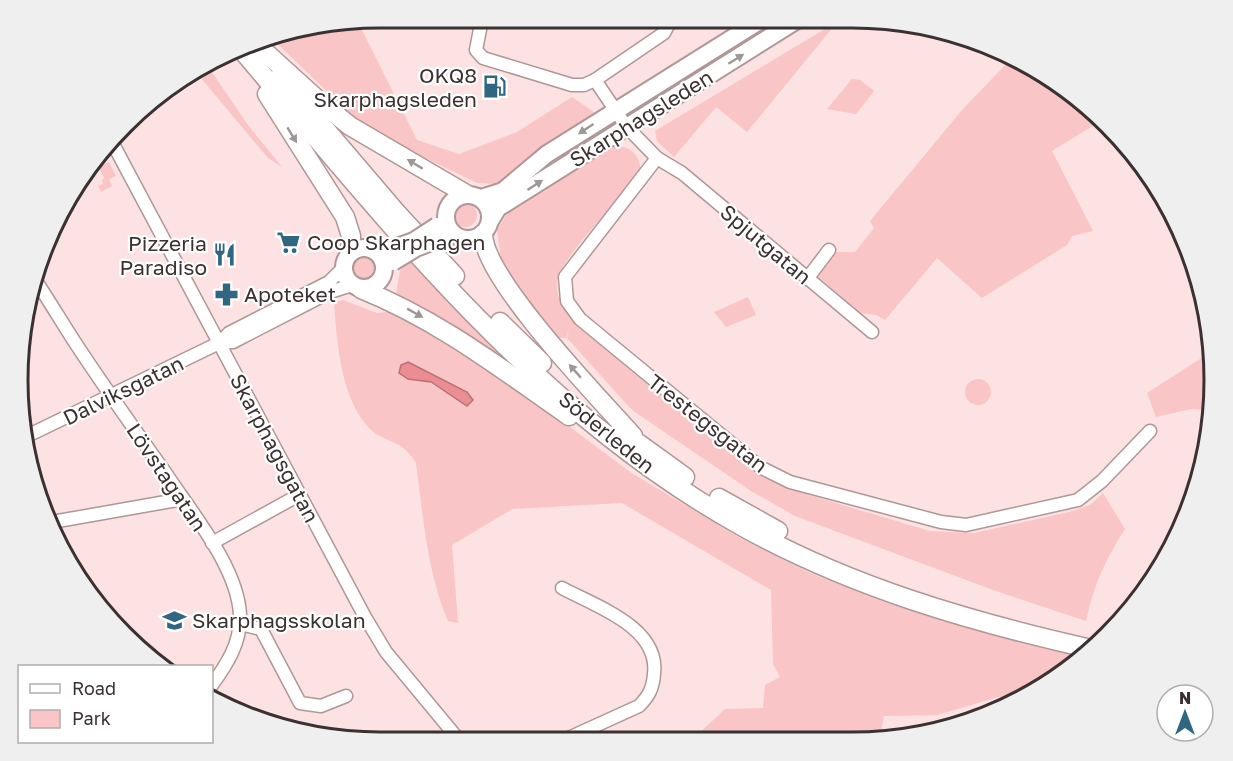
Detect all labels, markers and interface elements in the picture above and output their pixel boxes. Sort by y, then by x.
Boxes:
one-way arrow [727,53,743,65]
place label: OKQ8 Skarphagsleden [313,62,477,112]
street label: Skarphagsleden [565,64,717,172]
fuel station icon: OKQ8 Skarphagsleden [482,74,508,100]
one-way arrow [578,123,594,134]
one-way arrow [287,127,298,143]
one-way arrow [407,159,423,170]
one-way arrow [526,179,543,190]
street label: Spjutgatan [715,198,817,290]
supermarket icon: Coop Skarphagen [276,229,302,255]
place label: Coop Skarphagen [307,229,486,255]
place label: Pizzeria Paradiso [119,230,207,280]
restaurant icon: Pizzeria Paradiso [212,242,238,268]
pharmacy icon: Apoteket [213,281,239,307]
place label: Apoteket [244,281,336,307]
one-way arrow [407,308,424,318]
street label: Dalviksgatan [58,350,188,430]
one-way arrow [569,364,582,379]
street label: Trestegsgatan [643,368,773,478]
street label: Skarphagsgatan [225,369,325,527]
street label: Söderleden [554,385,660,479]
street label: Lövstagatan [121,418,213,536]
school or university icon: Skarphagsskolan [161,607,187,633]
place label: Skarphagsskolan [192,607,366,633]
legend [18,665,213,743]
text: Road [72,677,116,699]
north arrow [1155,683,1215,743]
text: N [1179,688,1191,708]
text: Park [72,707,111,729]

